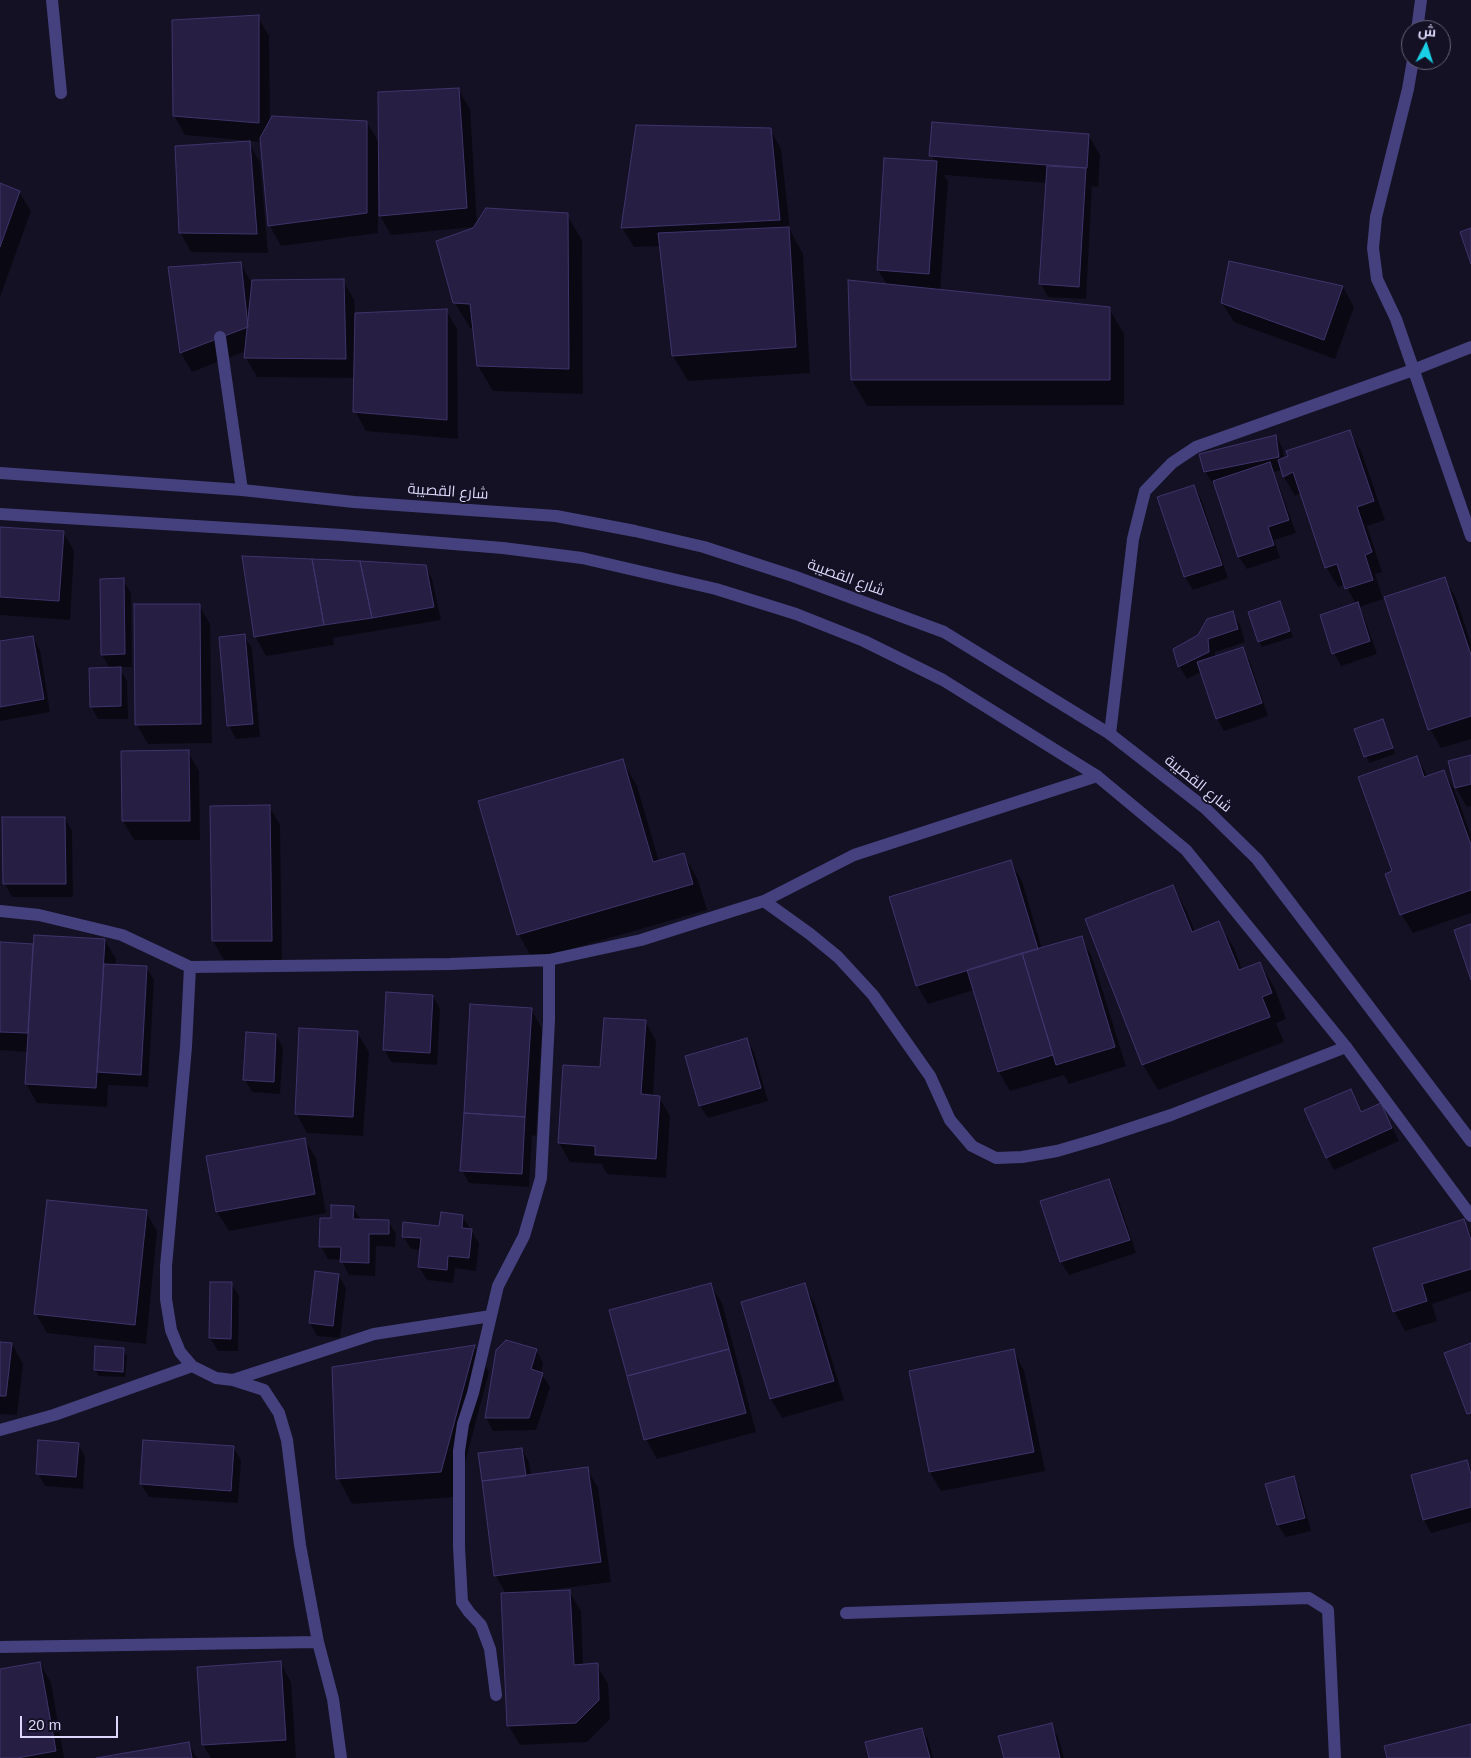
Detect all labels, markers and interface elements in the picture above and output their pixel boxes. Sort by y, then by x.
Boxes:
north arrow [1401,20,1451,70]
text: ش [1418,22,1437,40]
street label: شارع القصيبة [407,480,489,504]
street label: شارع القصيبة [805,556,887,600]
street label: شارع القصيبة [1161,751,1235,817]
scale bar [22,1706,120,1738]
text: 20 m [28,1716,61,1733]

